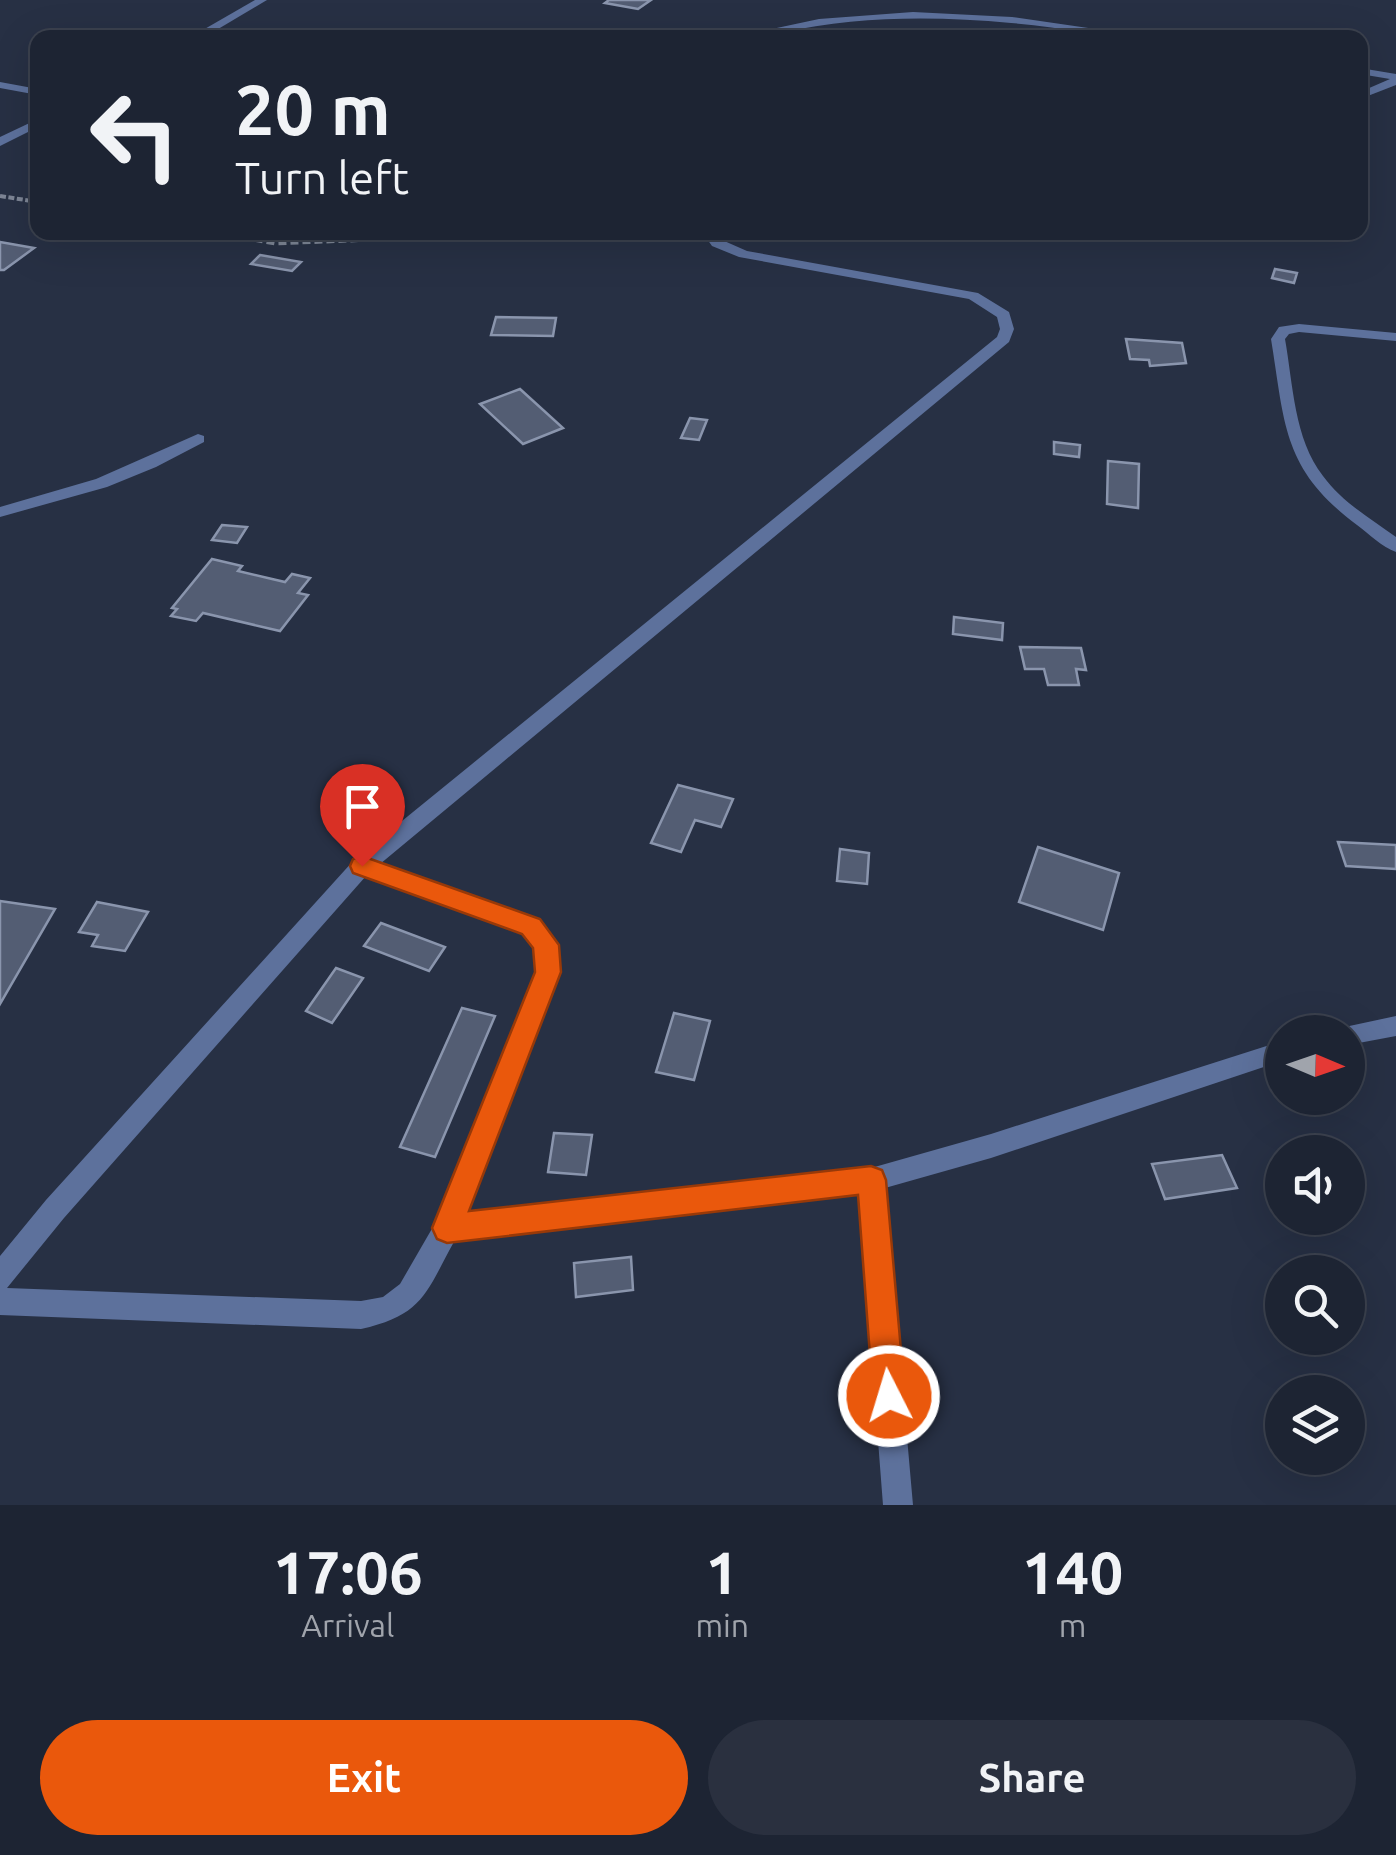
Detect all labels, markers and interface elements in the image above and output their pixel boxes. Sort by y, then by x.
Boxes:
icon: left [70,70,200,200]
text: 20 m [235,70,391,148]
text: Turn left [235,152,409,203]
pin [320,764,405,867]
icon: arrive [335,779,390,834]
north arrow [1265,1015,1365,1115]
map controls [1265,1015,1365,1475]
button: sound [1265,1135,1365,1235]
button: search [1265,1255,1365,1355]
position arrow [837,1344,941,1448]
button: layers [1265,1375,1365,1475]
text: 17:06 [273,1538,423,1605]
text: 1 [705,1538,739,1605]
text: 140 [1022,1538,1123,1605]
text: Arrival [301,1607,394,1643]
text: min [695,1607,749,1643]
text: m [1059,1607,1086,1643]
button: Exit [40,1720,688,1835]
button: Share [708,1720,1356,1835]

